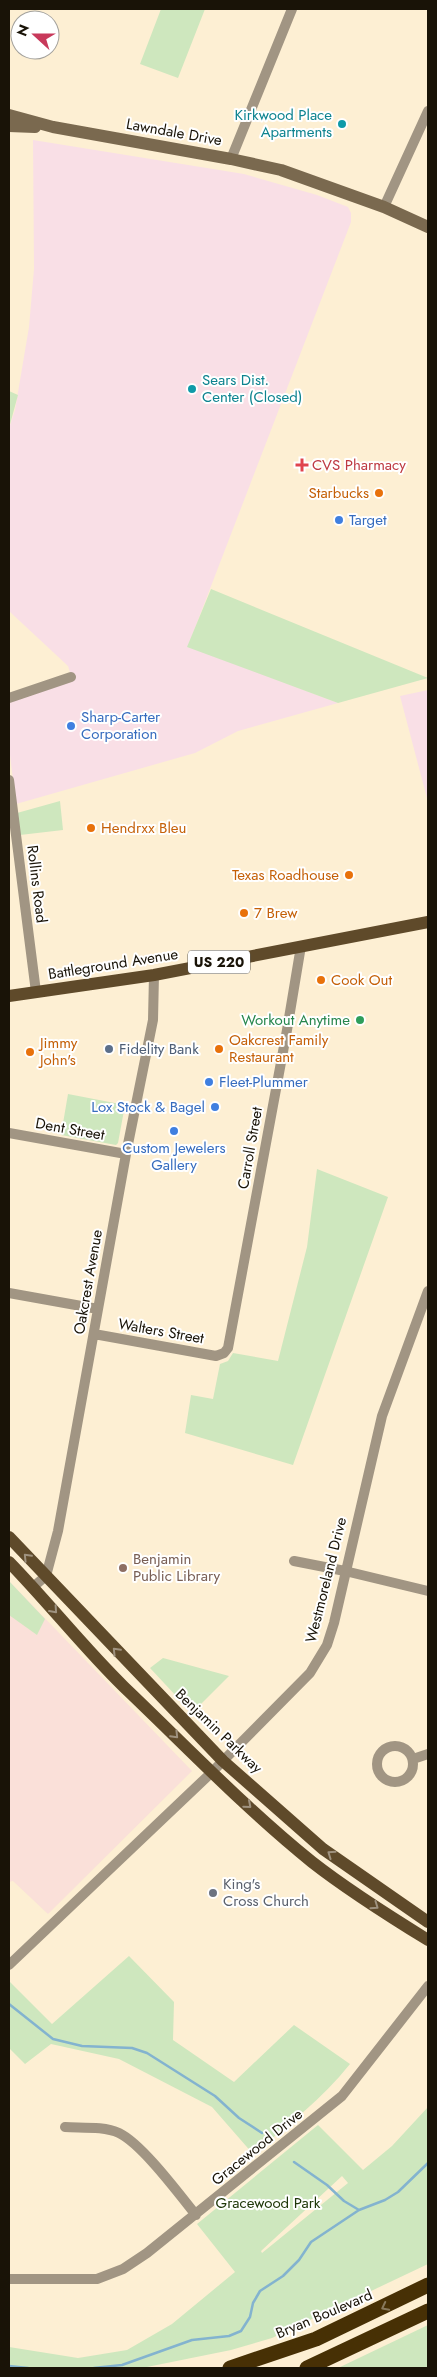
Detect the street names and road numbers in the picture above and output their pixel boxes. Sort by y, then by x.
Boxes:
street label: Lawndale Drive [124,113,224,151]
street label: Rollins Road [21,844,53,924]
street label: Battleground Avenue [47,943,180,985]
road number: US 220 [188,950,250,974]
street label: Carroll Street [232,1105,268,1191]
street label: Dent Street [34,1112,107,1146]
street label: Oakcrest Avenue [68,1228,108,1336]
street label: Walters Street [116,1313,206,1349]
street label: Westmoreland Drive [300,1515,352,1645]
street label: Benjamin Parkway [170,1684,268,1779]
street label: Gracewood Drive [207,2103,307,2191]
street label: Bryan Boulevard [272,2284,376,2344]

